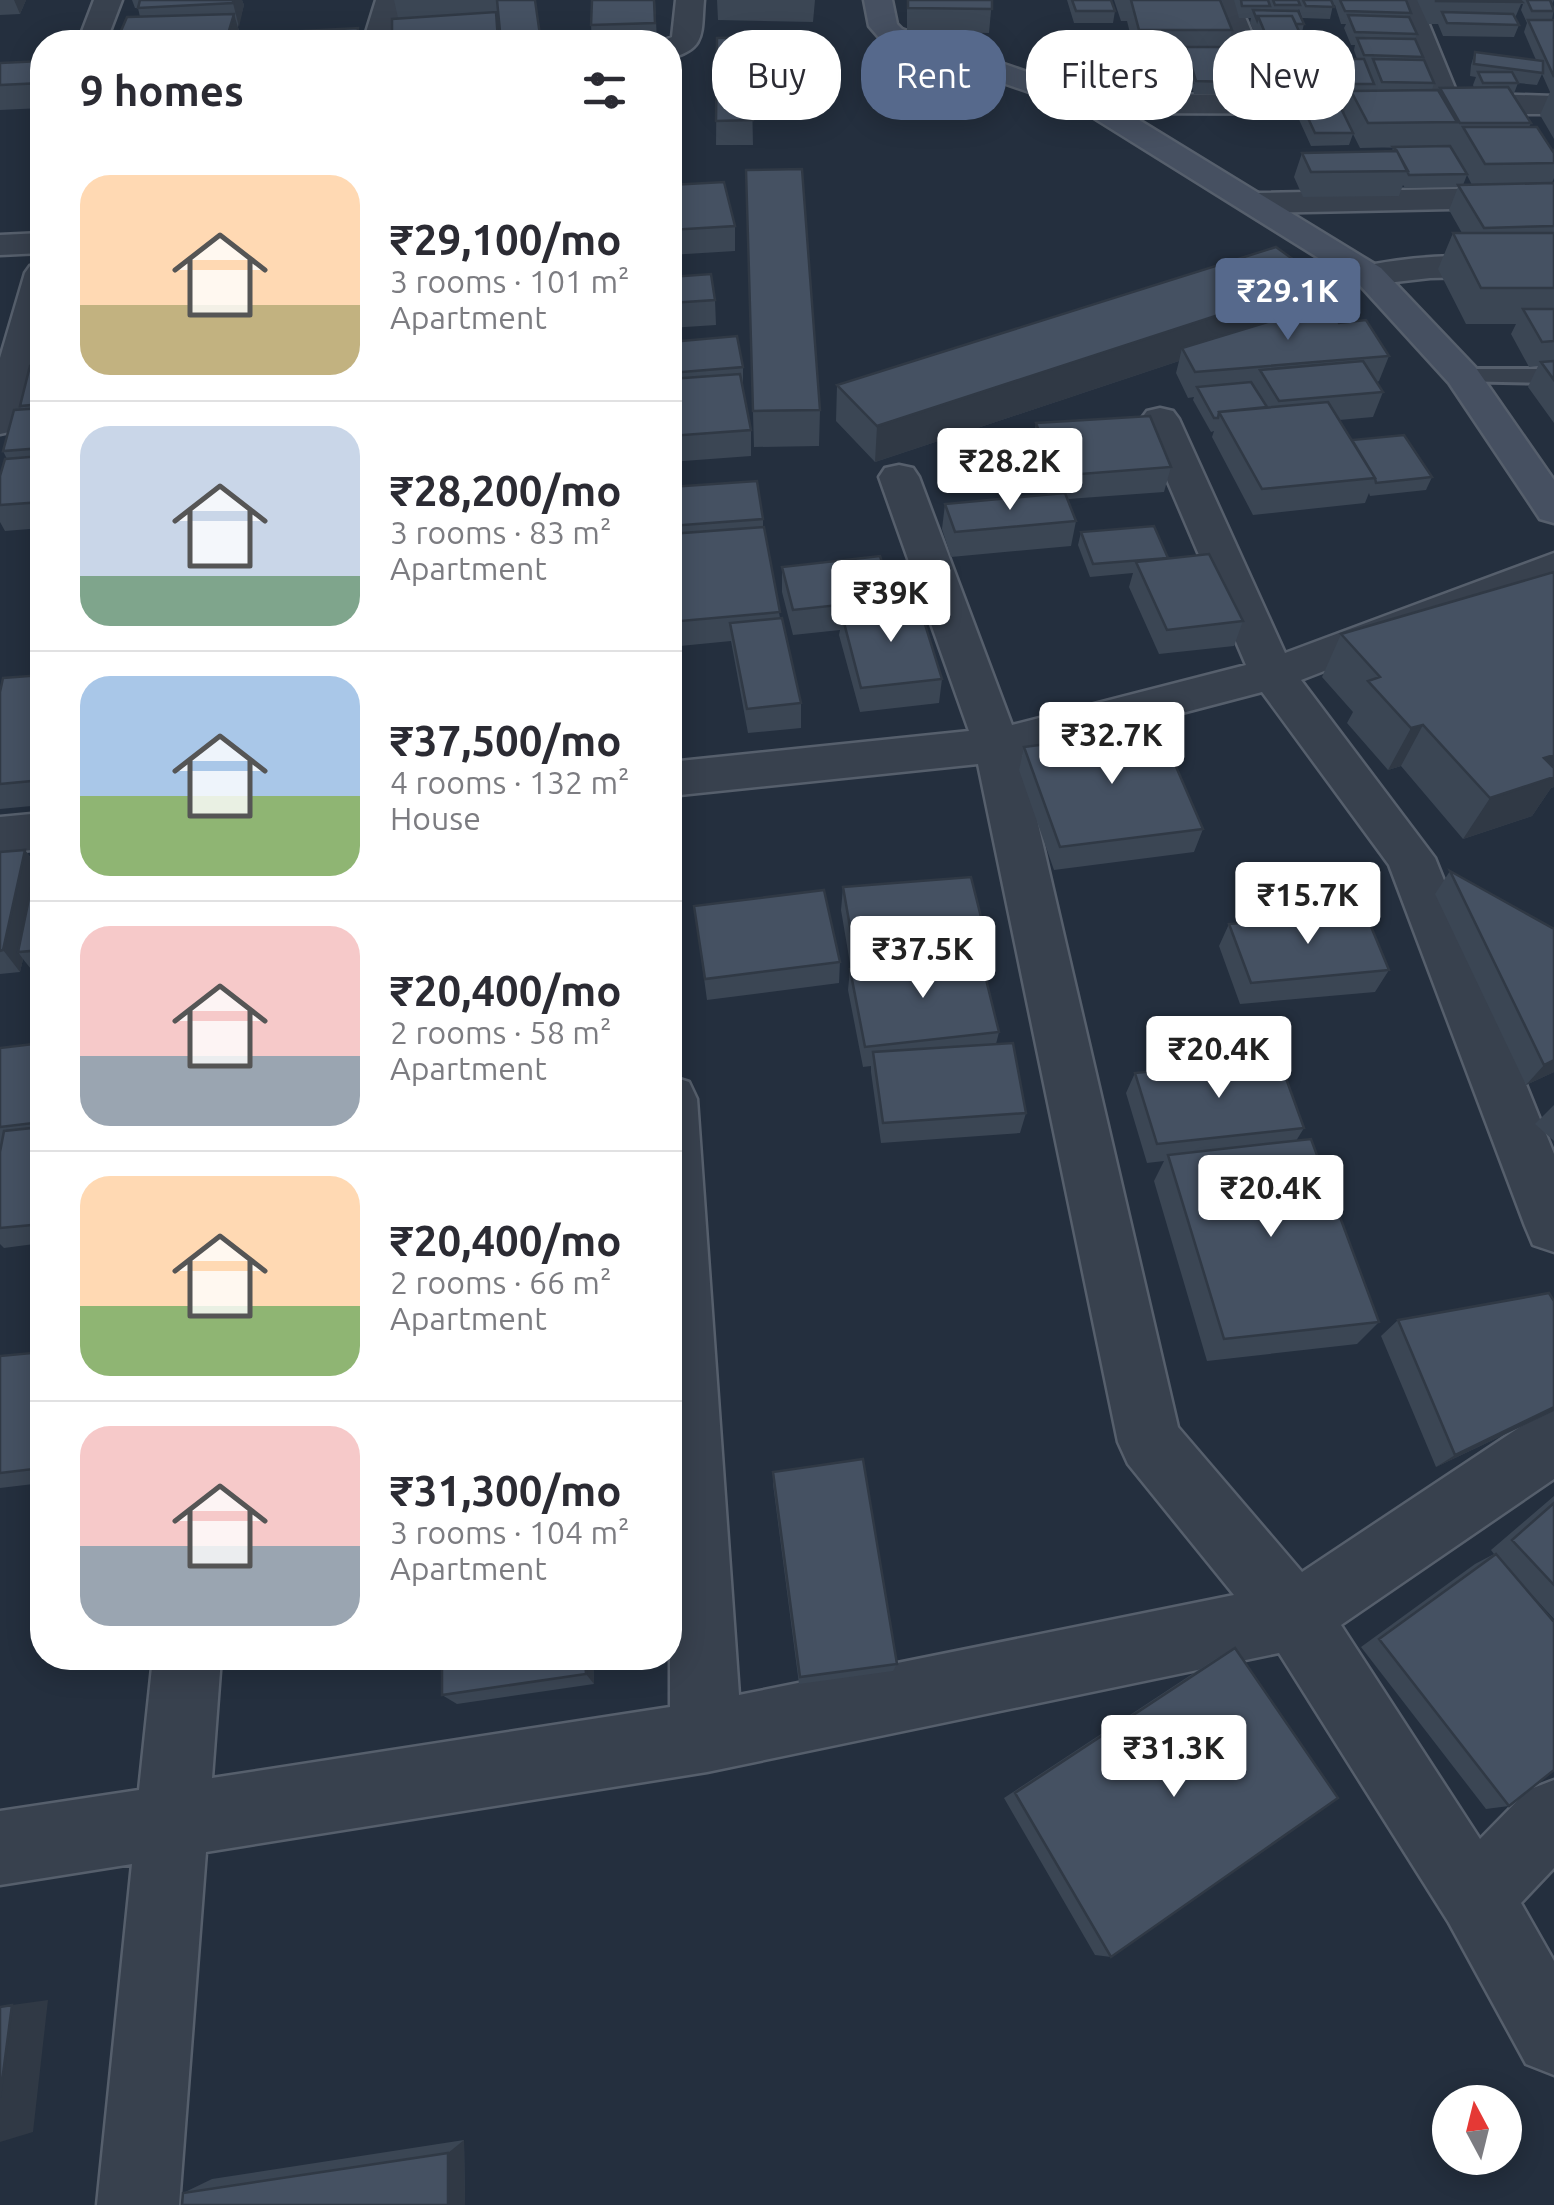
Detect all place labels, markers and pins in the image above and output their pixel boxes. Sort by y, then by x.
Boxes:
pin: ₹29.1K [1207,258,1369,343]
pin: ₹28.2K [929,428,1091,513]
pin: ₹39K [832,560,950,645]
pin: ₹32.7K [1031,702,1193,787]
pin: ₹15.7K [1227,862,1389,947]
pin: ₹37.5K [842,916,1004,1001]
pin: ₹20.4K [1138,1016,1300,1101]
pin: ₹20.4K [1190,1155,1352,1240]
pin: ₹31.3K [1093,1715,1255,1800]

